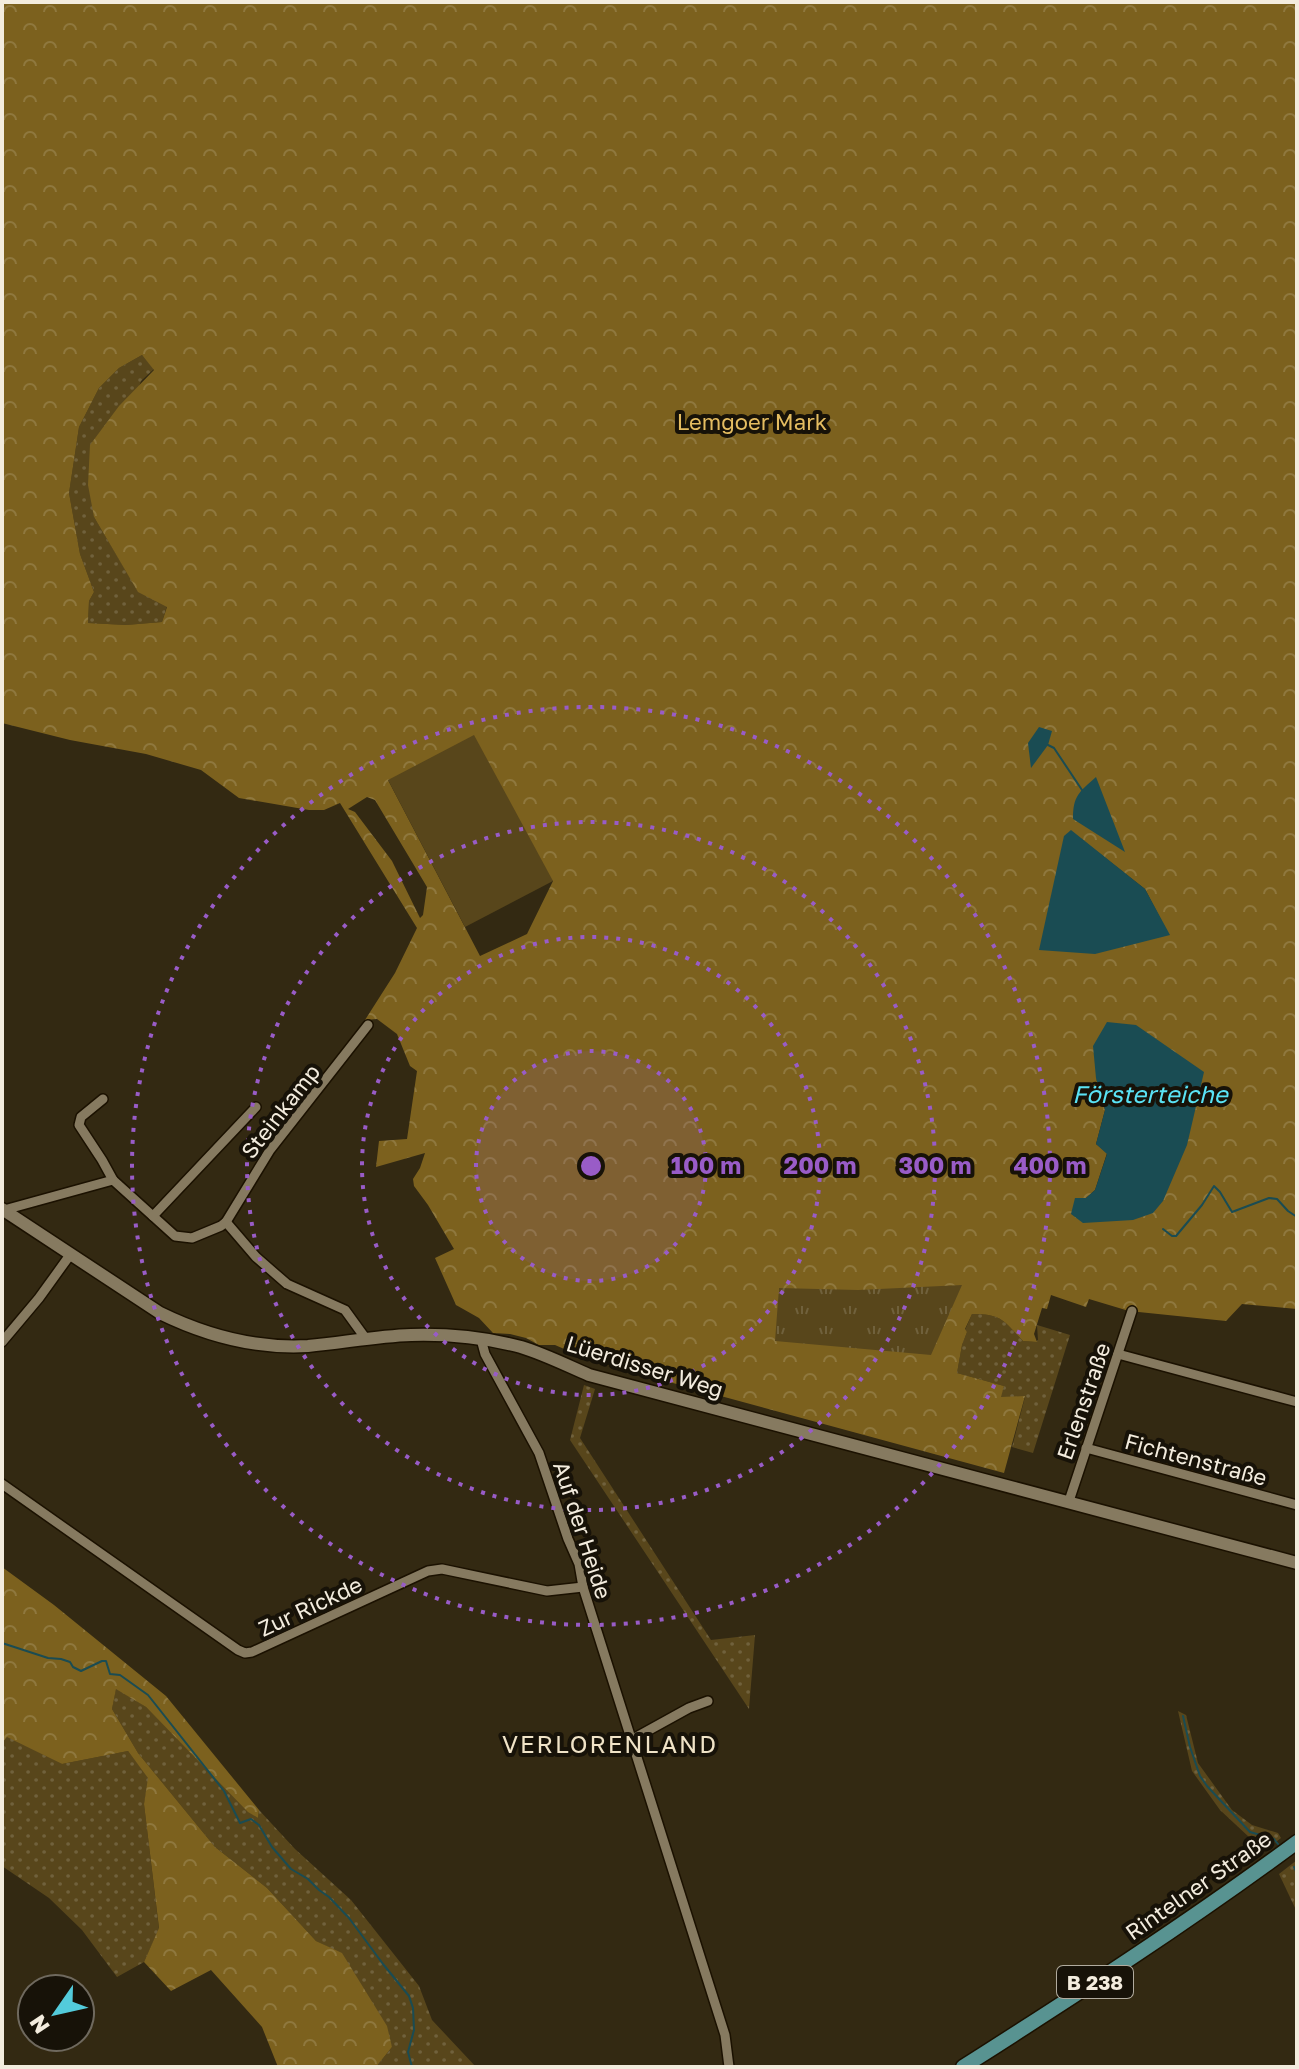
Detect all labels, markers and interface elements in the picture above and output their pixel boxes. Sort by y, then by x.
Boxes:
park label: Lemgoer Mark [677,408,827,435]
street label: Steinkamp [235,1058,325,1164]
water label: Försterteiche [1072,1079,1230,1108]
text: 100 m [671,1150,741,1179]
text: 200 m [784,1150,856,1179]
text: 300 m [899,1150,971,1179]
text: 400 m [1013,1150,1087,1179]
centre of rings [577,1152,605,1180]
street label: Lüerdisser Weg [563,1329,727,1403]
street label: Erlenstraße [1050,1339,1116,1463]
street label: Fichtenstraße [1122,1427,1270,1491]
street label: Auf der Heide [548,1458,618,1602]
street label: Zur Rickde [254,1570,366,1642]
district label: VERLORENLAND [502,1729,718,1758]
street label: Rintelner Straße [1120,1825,1276,1945]
road number: B 238 [1057,1966,1133,1998]
north arrow [16,1973,96,2053]
text: N [23,2010,55,2039]

